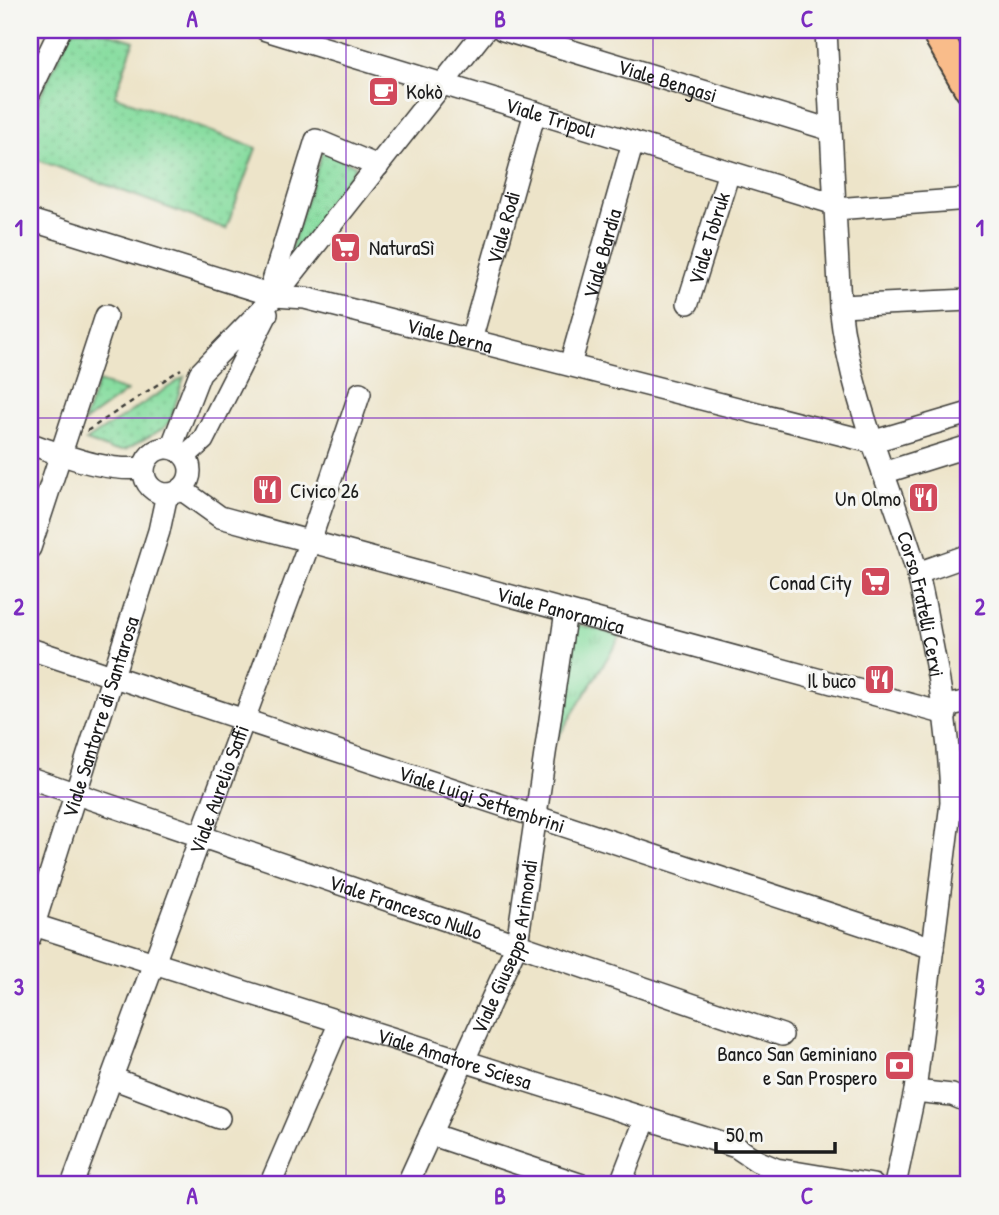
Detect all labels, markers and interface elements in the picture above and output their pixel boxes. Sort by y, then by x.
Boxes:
text: A [186,3,198,34]
text: B [494,3,506,34]
text: C [801,3,813,34]
street label: Viale Bengasi [614,51,721,109]
cafe icon: Kokò [366,74,400,108]
place label: Kokò [406,77,443,106]
street label: Viale Tripoli [502,90,600,145]
street label: Viale Rodi [479,188,527,267]
street label: Viale Tobruk [680,188,737,288]
street label: Viale Bardia [575,205,628,301]
text: 1 [15,212,23,243]
text: 1 [976,212,984,243]
supermarket icon: NaturaSì [329,230,363,264]
place label: NaturaSì [369,233,435,262]
street label: Viale Derna [404,310,496,360]
restaurant icon: Civico 26 [250,473,284,507]
place label: Civico 26 [290,476,359,505]
restaurant icon: Un Olmo [907,481,941,515]
place label: Un Olmo [835,484,901,513]
street label: Corso Fratelli Cervi [890,527,952,679]
supermarket icon: Conad City [858,565,892,599]
place label: Conad City [769,568,852,597]
street label: Viale Panoramica [493,578,628,641]
text: 2 [14,591,25,622]
text: 2 [975,591,986,622]
street label: Viale Santorre di Santarosa [54,613,145,821]
restaurant icon: Il buco [862,663,896,697]
place label: Il buco [807,666,856,695]
street label: Viale Aurelio Saffi [181,720,255,858]
street label: Viale Luigi Settembrini [395,757,569,840]
street label: Viale Giuseppe Arimondi [463,857,544,1038]
street label: Viale Francesco Nullo [325,867,486,946]
text: 3 [14,971,24,1002]
text: 3 [975,971,985,1002]
street label: Viale Amatore Sciesa [374,1020,535,1096]
place label: Banco San Geminiano e San Prospero [717,1039,877,1092]
bank icon: Banco San Geminiano e San Prospero [883,1048,917,1082]
scale bar [716,1110,834,1154]
text: 50 m [726,1120,763,1149]
text: A [186,1180,198,1211]
text: B [494,1180,506,1211]
text: C [801,1180,813,1211]

